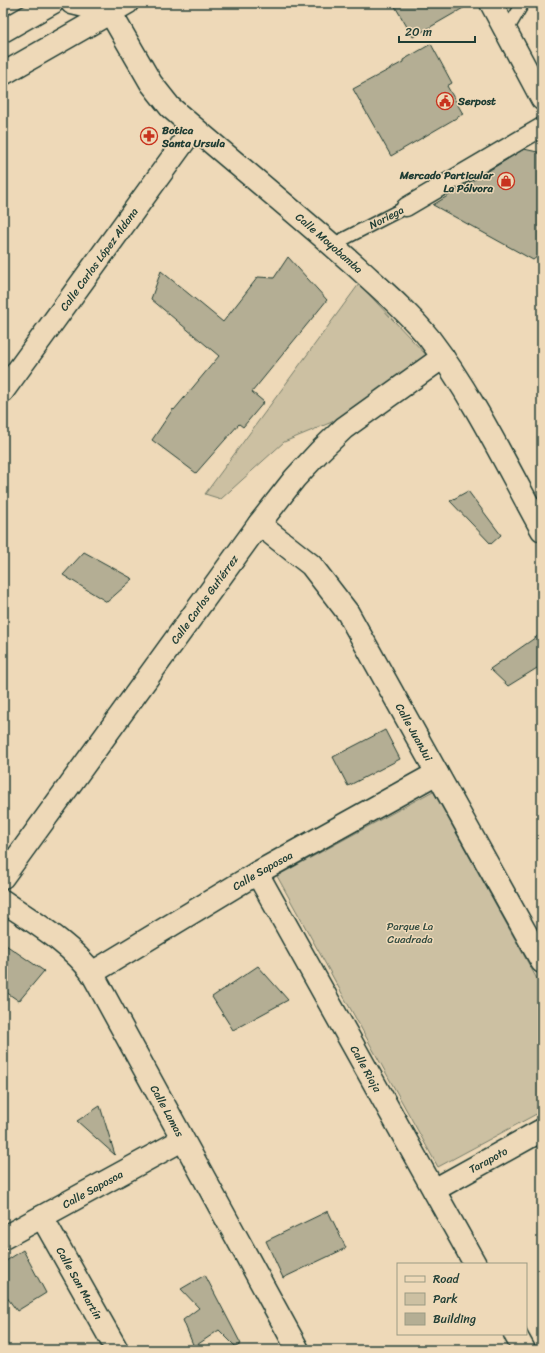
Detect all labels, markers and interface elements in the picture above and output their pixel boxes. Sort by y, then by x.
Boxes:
scale bar [399,18,475,44]
text: 20 m [405,21,432,43]
public building icon: Serpost [435,91,455,111]
place label: Serpost [457,92,496,111]
place label: Botica Santa Ursula [161,121,225,153]
pharmacy icon: Botica Santa Ursula [139,126,159,146]
place label: Mercado Particular La Pólvora [399,166,494,198]
shop icon: Mercado Particular La Pólvora [496,171,516,191]
street label: Noriega [365,200,408,234]
street label: Calle Carlos López Aldana [55,203,143,315]
street label: Calle Moyobamba [291,208,368,278]
street label: Calle Carlos Gutiérrez [165,550,244,648]
street label: Calle JuanJui [390,699,438,765]
street label: Calle Saposoa [228,845,297,895]
park label: Parque La Cuadrada [387,917,434,949]
street label: Calle Rioja [345,1042,387,1096]
street label: Calle Lamas [145,1081,190,1141]
street label: Tarapoto [465,1141,512,1178]
street label: Calle Saposoa [58,1164,127,1214]
street label: Calle San Martín [51,1243,108,1323]
legend [397,1263,527,1335]
text: Road [433,1268,460,1290]
text: Park [433,1288,458,1310]
text: Building [433,1308,476,1330]

